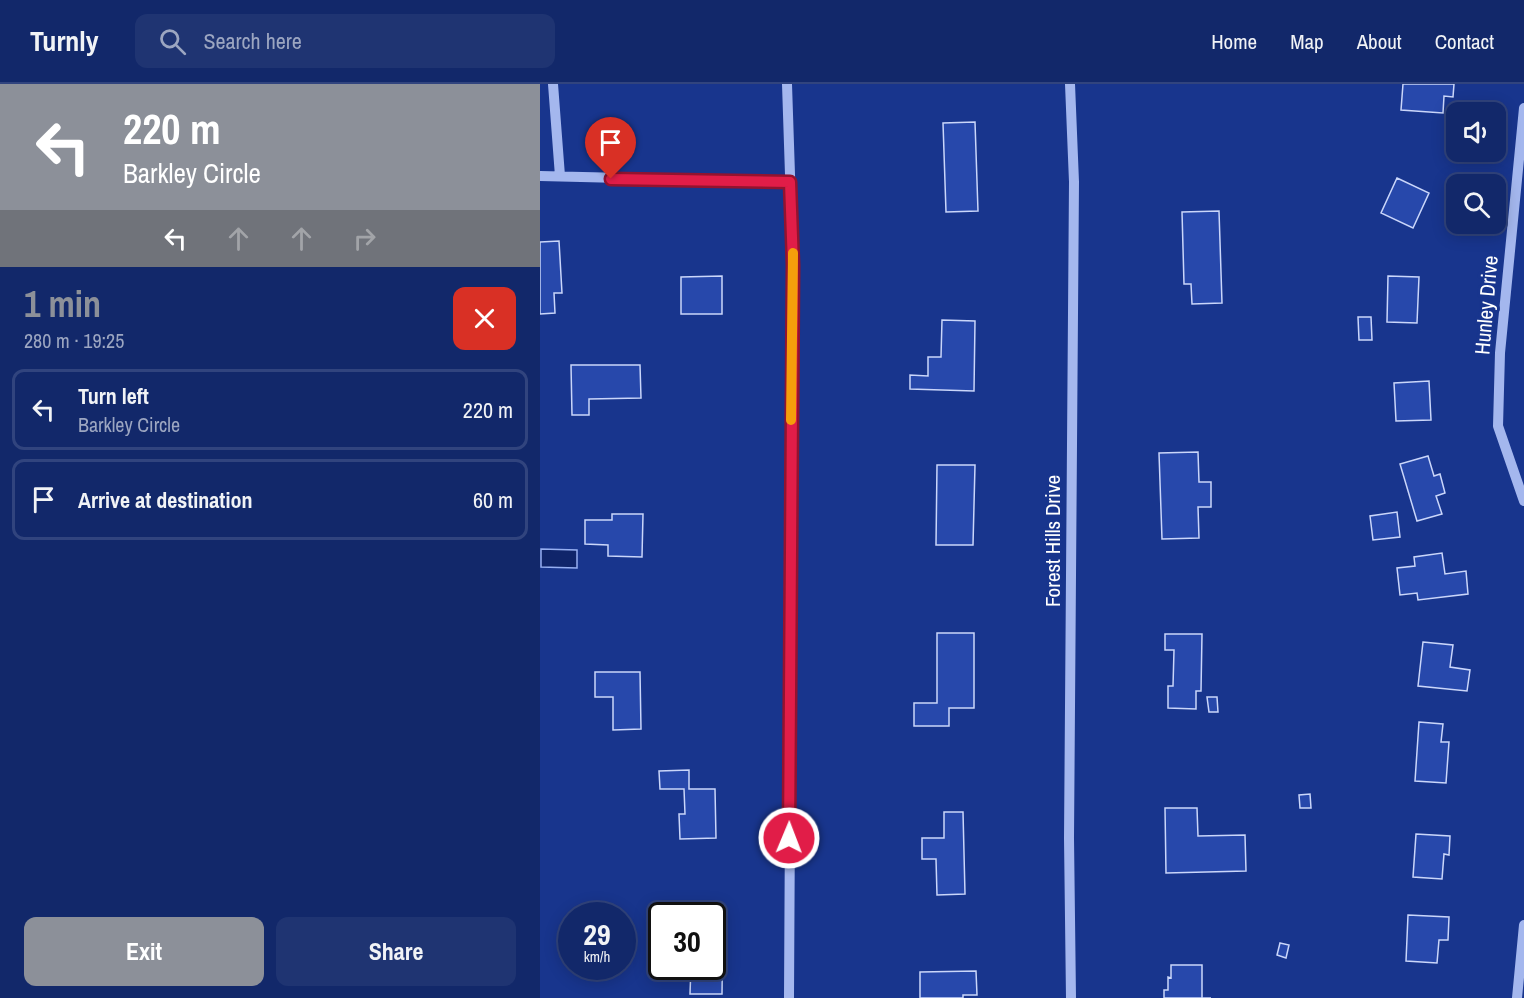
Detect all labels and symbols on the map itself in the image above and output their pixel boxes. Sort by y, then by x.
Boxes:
pin [585,117,636,179]
street label: Hunley Drive [1467,254,1505,356]
street label: Forest Hills Drive [1038,475,1067,607]
position arrow [757,806,821,870]
speed limit sign: 30 [648,902,726,980]

